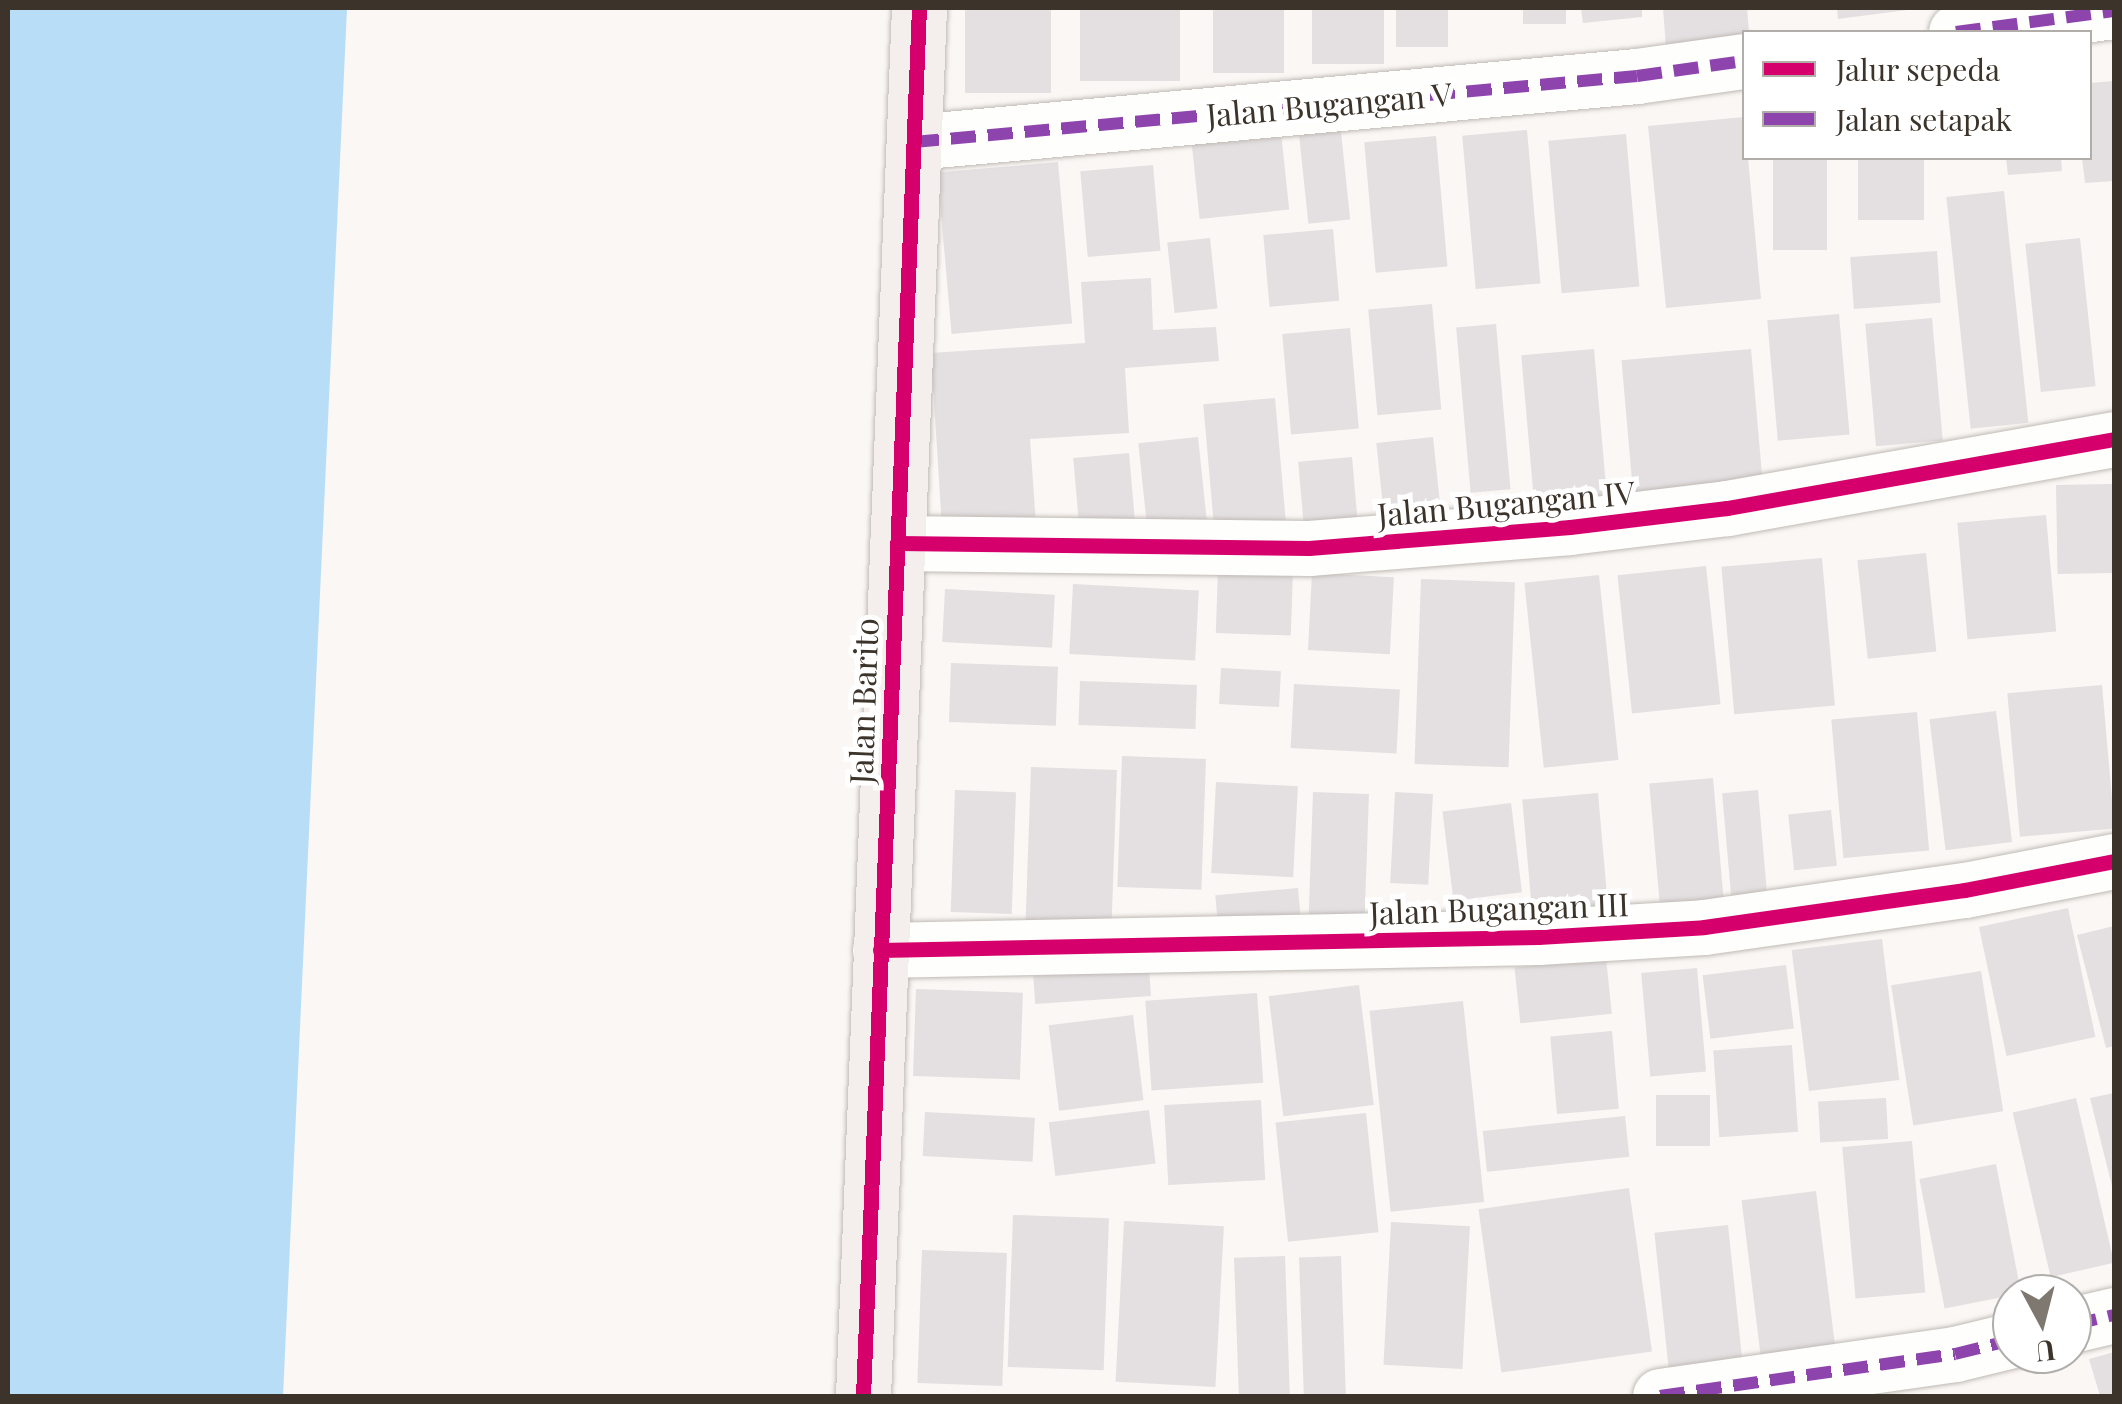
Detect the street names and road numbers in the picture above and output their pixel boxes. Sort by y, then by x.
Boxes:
street label: Jalan Bugangan V [1204,74,1454,134]
street label: Jalan Bugangan IV [1376,473,1636,533]
street label: Jalan Barito [841,617,885,785]
street label: Jalan Bugangan III [1369,884,1629,932]

